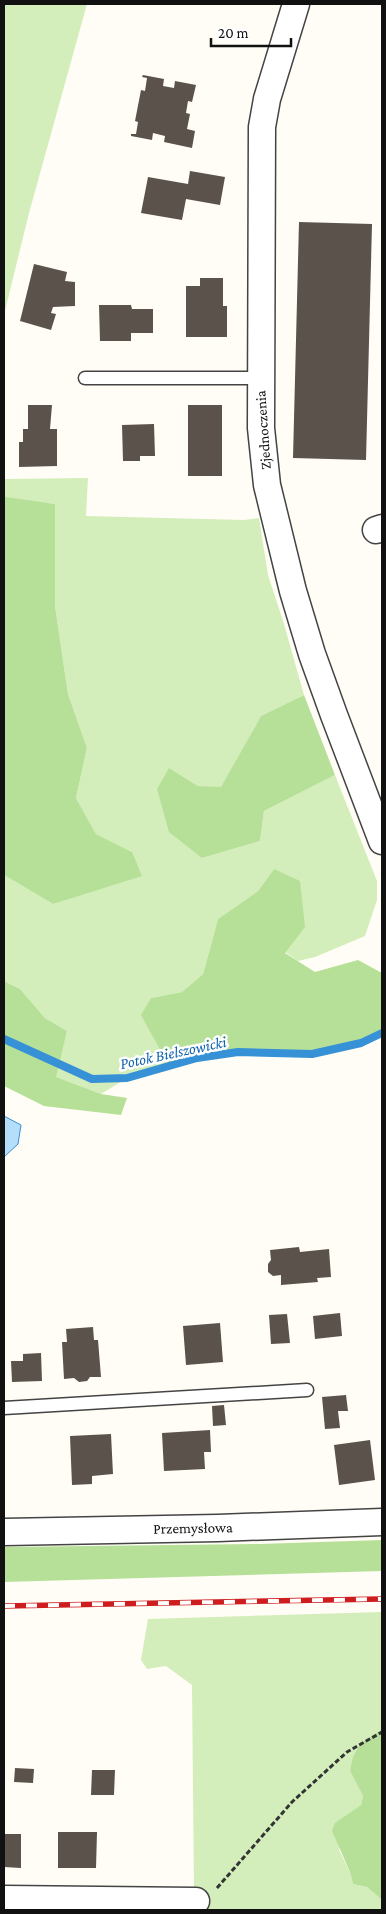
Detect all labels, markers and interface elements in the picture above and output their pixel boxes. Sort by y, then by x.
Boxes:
scale bar [211,15,291,47]
text: 20 m [218,25,249,41]
street label: Zjednoczenia [252,390,275,470]
water label: Potok Bielszowicki [118,1033,229,1072]
street label: Przemysłowa [153,1519,233,1538]

